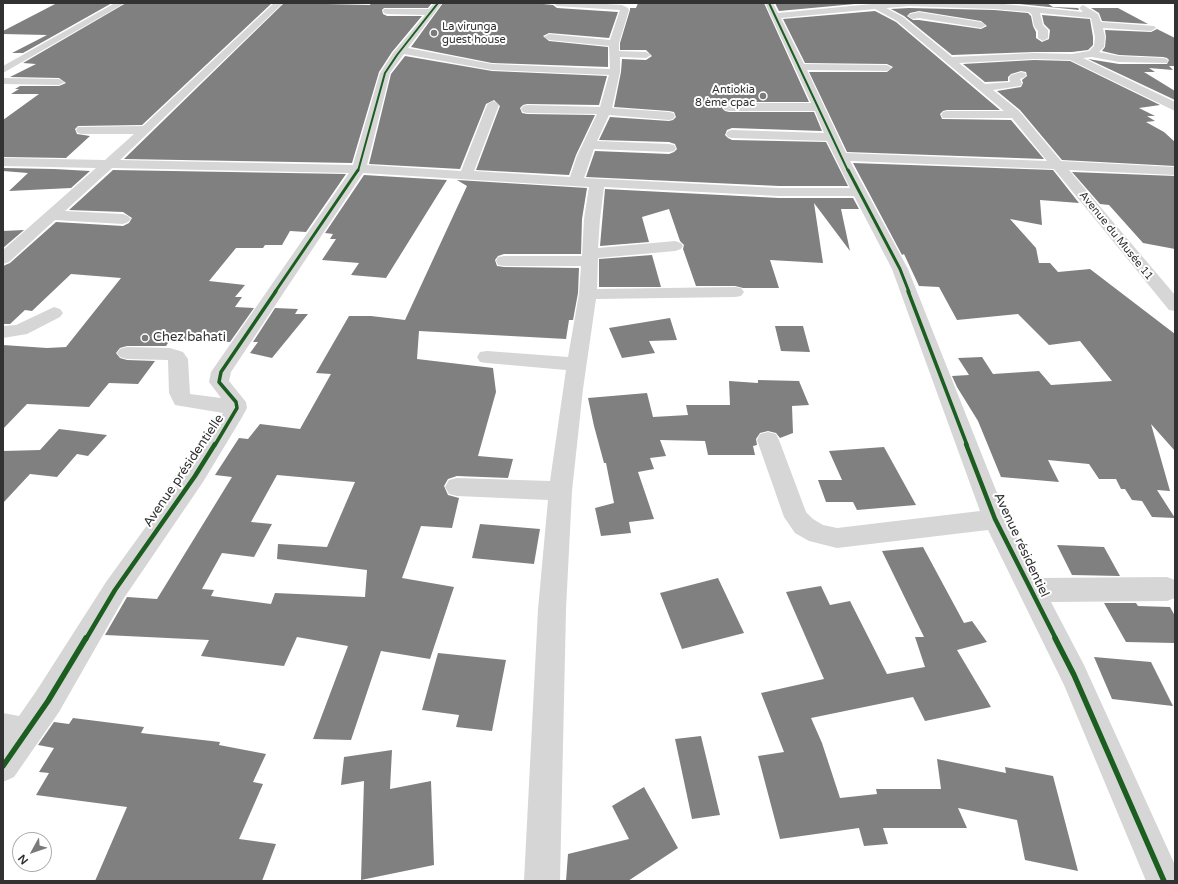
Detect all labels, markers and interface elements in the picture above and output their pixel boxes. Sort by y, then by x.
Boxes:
place label: La virunga guest house [442,20,506,46]
marker: La virunga guest house [429,28,439,38]
place label: Antiokia 8 ème cpac [695,83,755,109]
marker: Antiokia 8 ème cpac [758,91,768,101]
street label: Avenue du Musée 11 [1076,189,1156,283]
place label: Chez bahati [153,330,226,346]
marker: Chez bahati [140,333,150,343]
street label: Avenue présidentielle [141,412,227,530]
street label: Avenue résidentiel [990,490,1052,600]
north arrow [12,832,52,872]
text: N [15,852,31,867]

